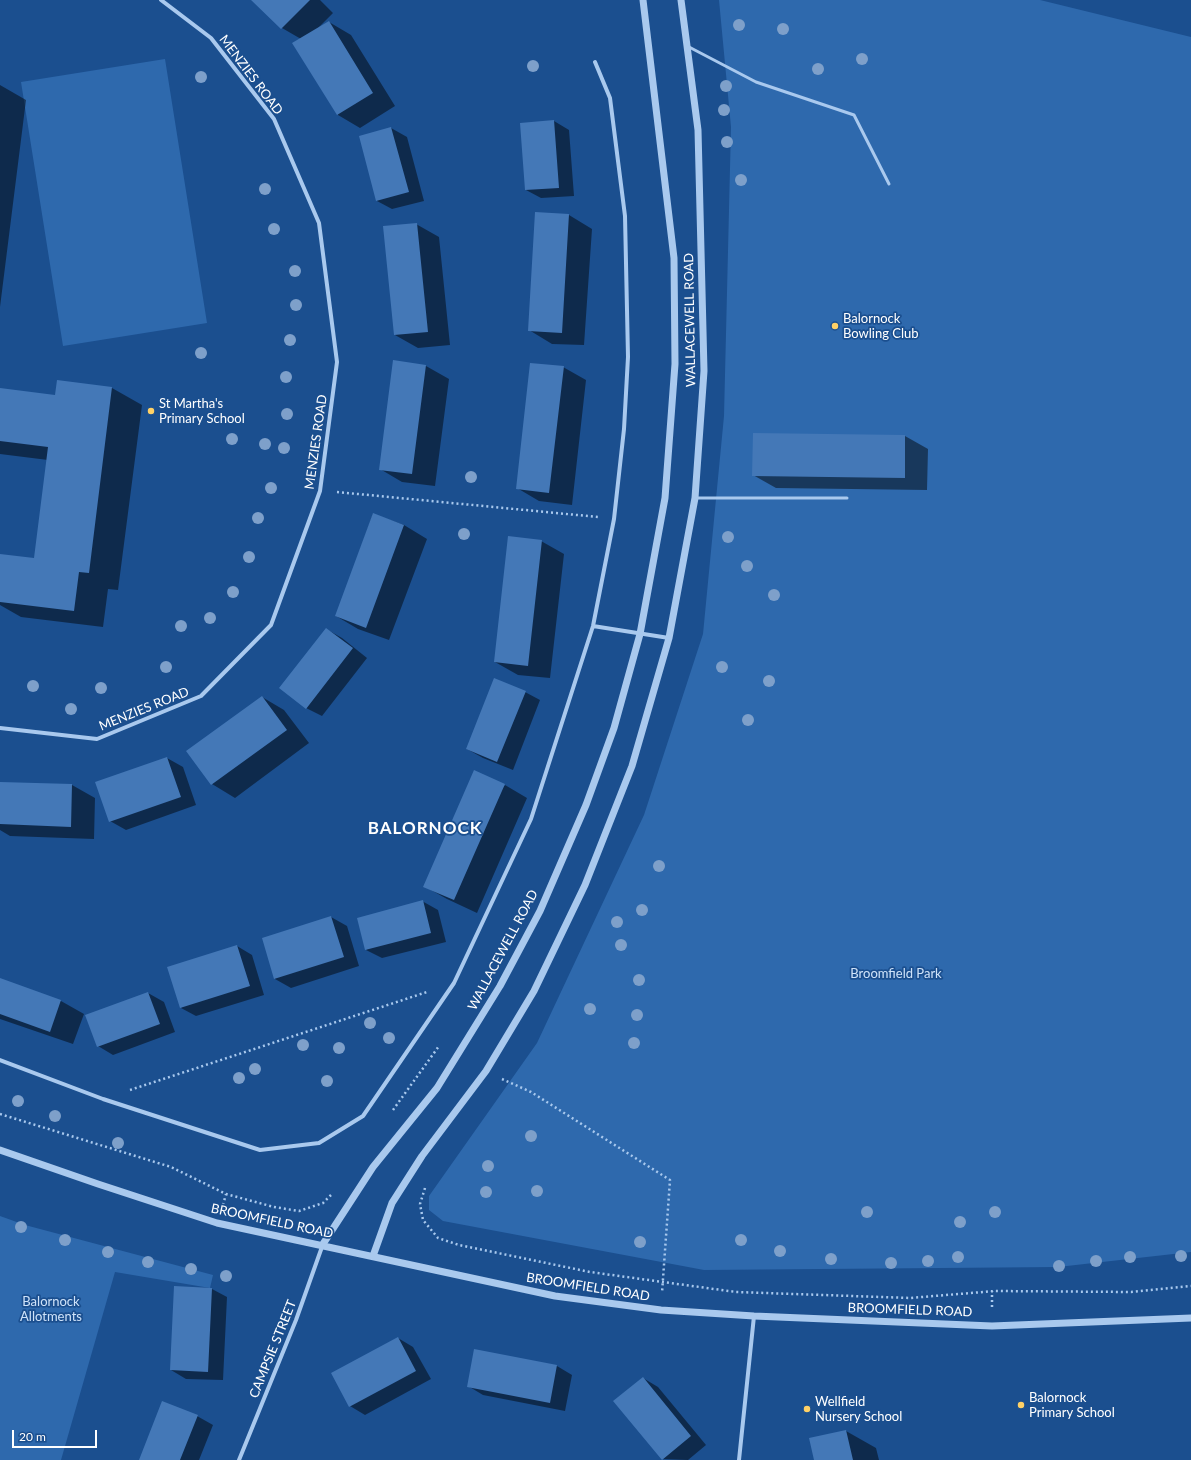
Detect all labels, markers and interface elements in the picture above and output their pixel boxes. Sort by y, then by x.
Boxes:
street label: MENZIES ROAD [216,32,286,118]
street label: WALLACEWELL ROAD [681,253,699,387]
place label: Balornock Bowling Club [843,311,919,342]
marker: Balornock Bowling Club [830,321,840,331]
street label: MENZIES ROAD [302,394,330,490]
place label: St Martha's Primary School [159,396,245,427]
marker: St Martha's Primary School [146,406,156,416]
street label: MENZIES ROAD [97,684,191,734]
district label: BALORNOCK [368,819,482,839]
street label: WALLACEWELL ROAD [465,887,541,1013]
park label: Broomfield Park [850,966,942,982]
street label: BROOMFIELD ROAD [209,1200,335,1242]
street label: BROOMFIELD ROAD [525,1270,651,1304]
park label: Balornock Allotments [20,1294,82,1325]
street label: CAMPSIE STREET [246,1298,300,1400]
street label: BROOMFIELD ROAD [847,1300,973,1320]
place label: Balornock Primary School [1029,1390,1115,1421]
place label: Wellfield Nursery School [815,1394,902,1425]
marker: Balornock Primary School [1016,1400,1026,1410]
marker: Wellfield Nursery School [802,1404,812,1414]
scale bar [14,1422,99,1448]
text: 20 m [19,1429,46,1444]

